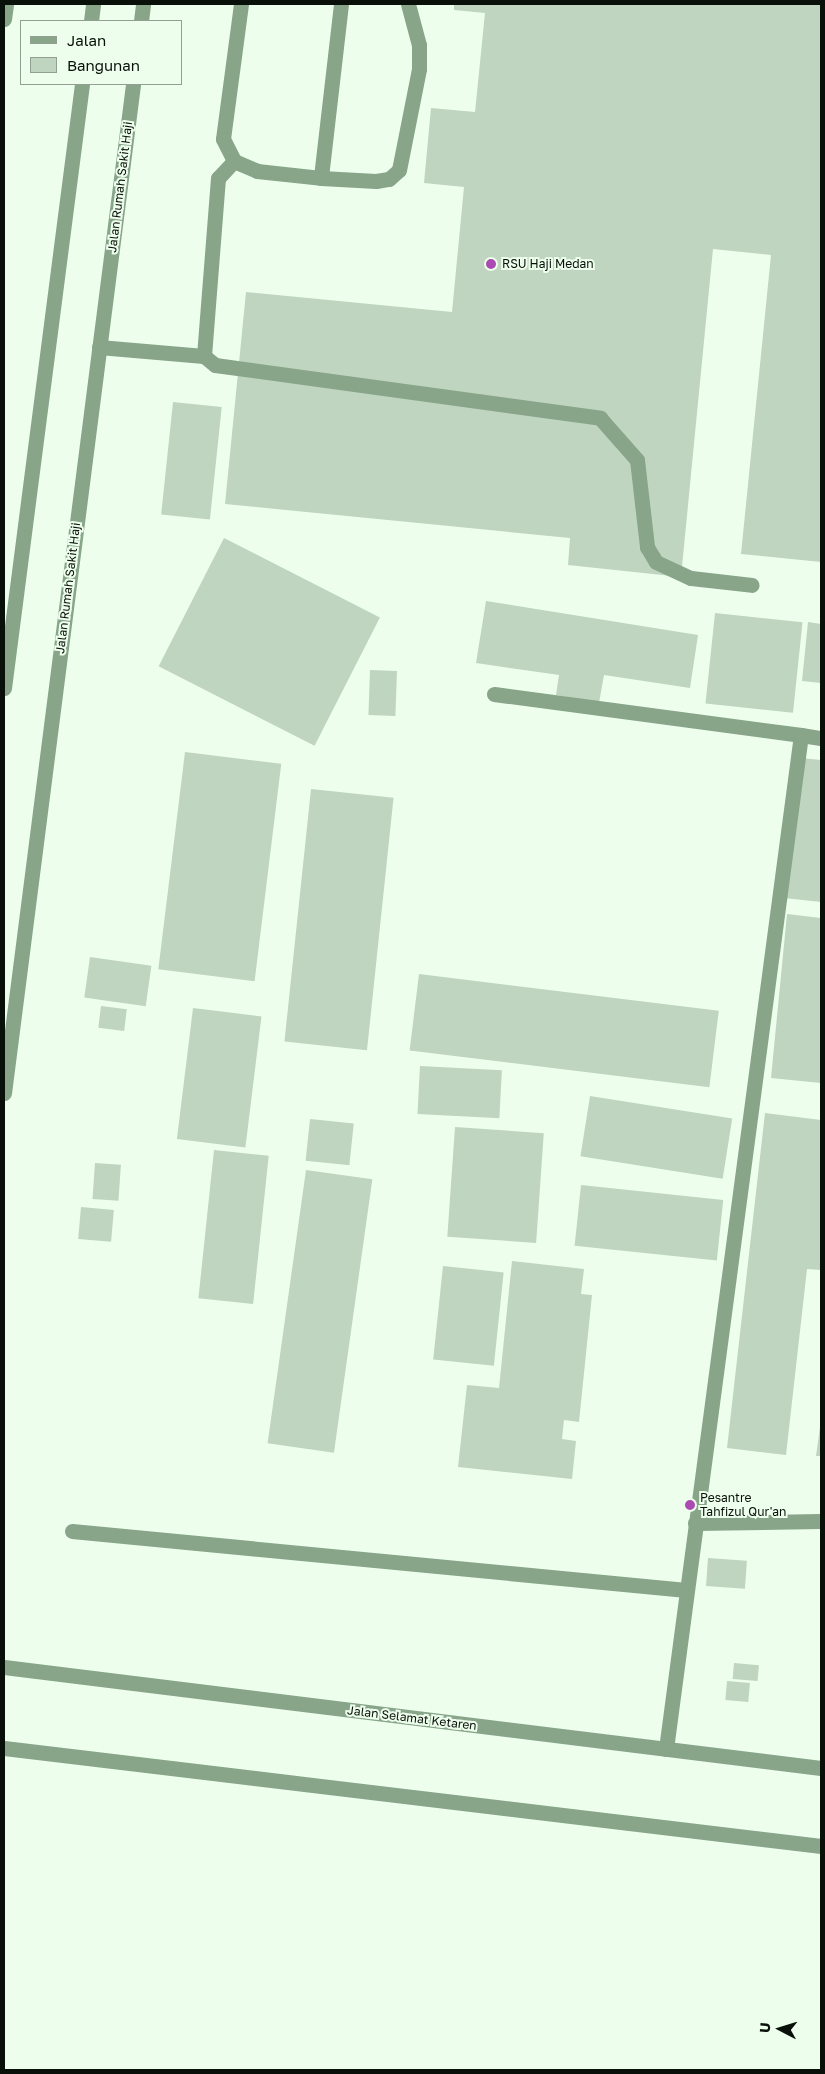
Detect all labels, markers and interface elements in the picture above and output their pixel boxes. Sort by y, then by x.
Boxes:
legend [20,20,182,85]
text: Jalan [67,31,106,49]
text: Bangunan [67,56,140,74]
street label: Jalan Rumah Sakit Haji [105,121,135,253]
marker: RSU Haji Medan [484,257,498,271]
place label: RSU Haji Medan [502,257,594,271]
street label: Jalan Rumah Sakit Haji [53,522,83,654]
place label: Pesantre Tahfizul Qur'an [700,1491,786,1519]
marker: Pesantre Tahfizul Qur'an [684,1499,696,1511]
street label: Jalan Selamat Ketaren [346,1703,478,1733]
north arrow [755,2004,805,2054]
text: U [756,2022,773,2033]

